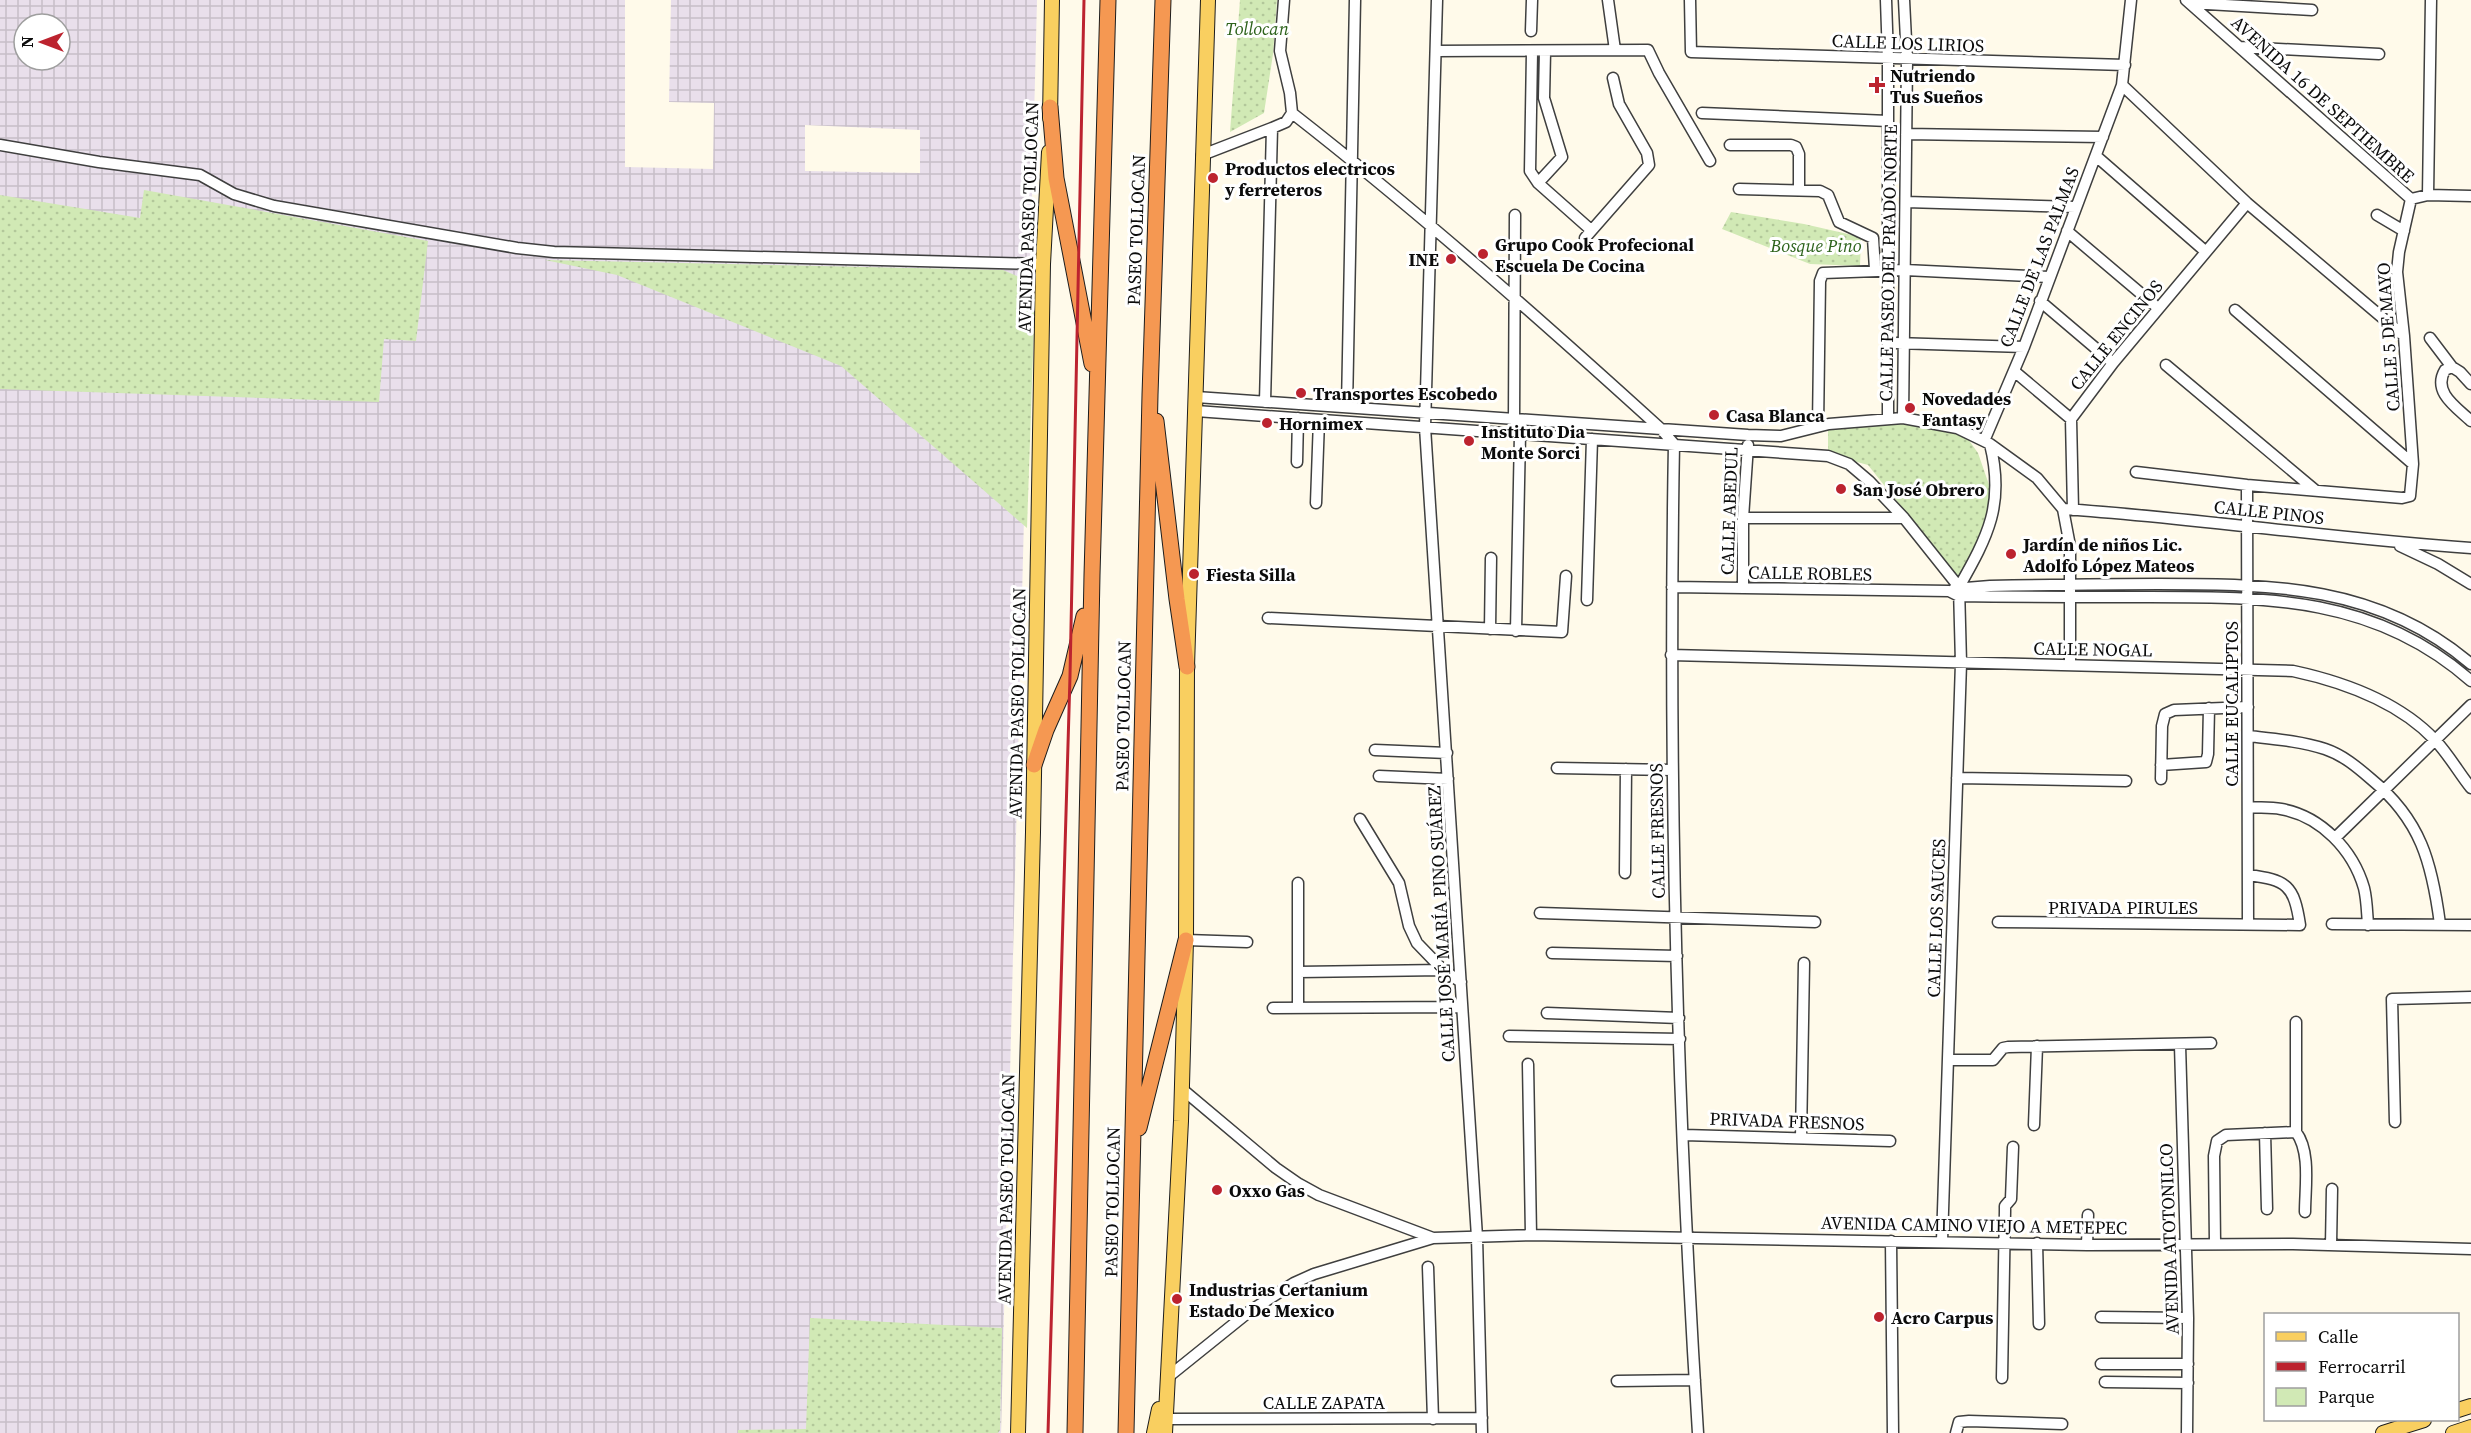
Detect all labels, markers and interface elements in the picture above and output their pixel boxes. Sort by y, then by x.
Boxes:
street label: AVENIDA 16 DE SEPTIEMBRE [2226,10,2420,188]
north arrow [12,12,72,72]
park label: Tollocan [1225,16,1289,41]
street label: CALLE LOS LIRIOS [1831,28,1985,58]
text: N [16,36,38,48]
place label: Nutriendo Tus Sueños [1890,63,1983,109]
marker: Nutriendo Tus Sueños [1868,76,1886,94]
street label: AVENIDA PASEO TOLLOCAN [1011,101,1045,333]
street label: CALLE PASEO DEL PRADO NORTE [1873,124,1903,402]
street label: PASEO TOLLOCAN [1121,154,1151,306]
place label: Productos electricos y ferreteros [1224,156,1395,202]
street label: CALLE DE LAS PALMAS [1993,163,2085,351]
marker: Productos electricos y ferreteros [1206,171,1220,185]
place label: Grupo Cook Profecional Escuela De Cocina [1495,232,1694,278]
park label: Bosque Pino [1769,233,1862,258]
place label: INE [1408,247,1439,272]
marker: Grupo Cook Profecional Escuela De Cocina [1476,247,1490,261]
marker: INE [1444,252,1458,266]
street label: CALLE 5 DE MAYO [2370,262,2406,412]
street label: CALLE ENCINOS [2064,274,2168,396]
place label: Transportes Escobedo [1313,381,1497,406]
marker: Transportes Escobedo [1294,386,1308,400]
place label: Novedades Fantasy [1922,386,2011,432]
marker: Novedades Fantasy [1903,401,1917,415]
place label: Casa Blanca [1726,403,1825,428]
marker: Casa Blanca [1707,408,1721,422]
place label: Hornimex [1279,411,1363,436]
marker: Hornimex [1260,416,1274,430]
place label: Instituto Dia Monte Sorci [1481,419,1585,465]
marker: Instituto Dia Monte Sorci [1462,434,1476,448]
street label: CALLE ABEDUL [1714,446,1744,576]
place label: San José Obrero [1853,477,1985,502]
marker: San José Obrero [1834,482,1848,496]
street label: CALLE PINOS [2213,494,2325,530]
place label: Jardín de niños Lic. Adolfo López Mateos [2022,532,2194,578]
marker: Jardín de niños Lic. Adolfo López Mateos [2004,547,2018,561]
street label: CALLE ROBLES [1748,559,1872,587]
place label: Fiesta Silla [1206,562,1296,587]
marker: Fiesta Silla [1187,567,1201,581]
street label: AVENIDA PASEO TOLLOCAN [1002,587,1032,819]
street label: CALLE EUCALIPTOS [2219,621,2244,787]
street label: CALLE NOGAL [2033,635,2153,663]
street label: PASEO TOLLOCAN [1109,640,1137,792]
street label: CALLE FRESNOS [1643,763,1671,899]
street label: CALLE JOSÉ MARÍA PINO SUÁREZ [1421,785,1461,1063]
street label: CALLE LOS SAUCES [1921,838,1951,998]
street label: PRIVADA PIRULES [2048,895,2198,920]
street label: AVENIDA PASEO TOLLOCAN [991,1073,1021,1305]
street label: PRIVADA FRESNOS [1709,1106,1865,1136]
street label: PASEO TOLLOCAN [1098,1126,1126,1278]
street label: AVENIDA ATOTONILCO [2153,1143,2185,1335]
place label: Oxxo Gas [1229,1178,1305,1203]
marker: Oxxo Gas [1210,1183,1224,1197]
street label: AVENIDA CAMINO VIEJO A METEPEC [1821,1210,2127,1240]
place label: Industrias Certanium Estado De Mexico [1189,1277,1368,1323]
marker: Industrias Certanium Estado De Mexico [1170,1292,1184,1306]
place label: Acro Carpus [1891,1305,1993,1330]
marker: Acro Carpus [1872,1310,1886,1324]
legend [2264,1313,2459,1421]
text: Calle [2318,1324,2358,1349]
text: Ferrocarril [2318,1354,2406,1379]
text: Parque [2318,1384,2375,1409]
street label: CALLE ZAPATA [1263,1390,1385,1415]

